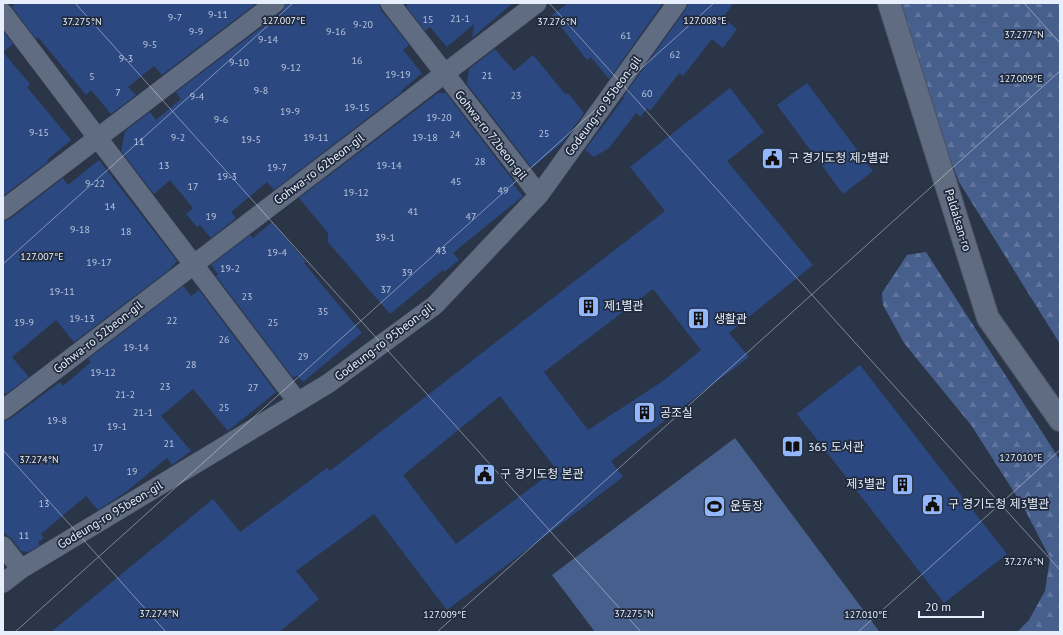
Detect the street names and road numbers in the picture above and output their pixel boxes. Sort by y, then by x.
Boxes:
street label: Godeung-ro 95beon-gil [561,52,644,159]
street label: Gohwa-ro 72beon-gil [452,87,531,183]
street label: Gohwa-ro 62beon-gil [271,129,367,207]
street label: Paldalsan-ro [942,187,975,253]
street label: Gohwa-ro 52beon-gil [50,297,146,376]
street label: Godeung-ro 95beon-gil [331,299,436,384]
street label: Godeung-ro 95beon-gil [55,477,165,552]

